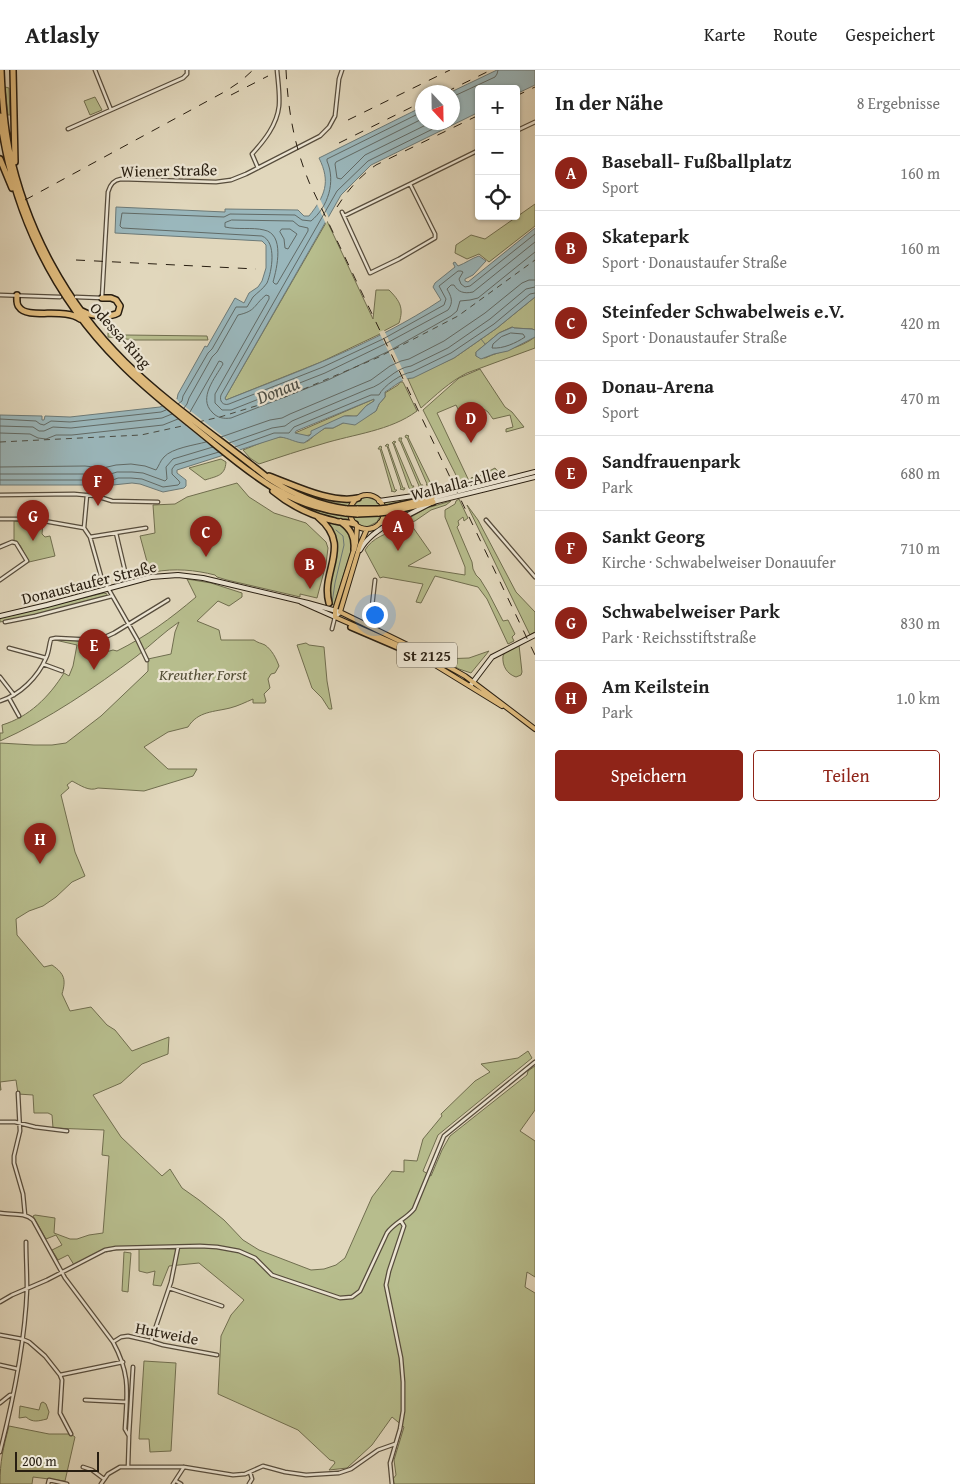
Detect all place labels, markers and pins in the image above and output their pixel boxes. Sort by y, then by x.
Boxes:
pin: D [455,402,487,443]
pin: F [82,465,114,506]
pin: G [17,500,49,541]
pin: A [382,510,414,551]
pin: C [190,516,222,557]
pin: B [294,548,326,589]
pin: E [78,629,110,670]
pin: H [24,823,56,864]

